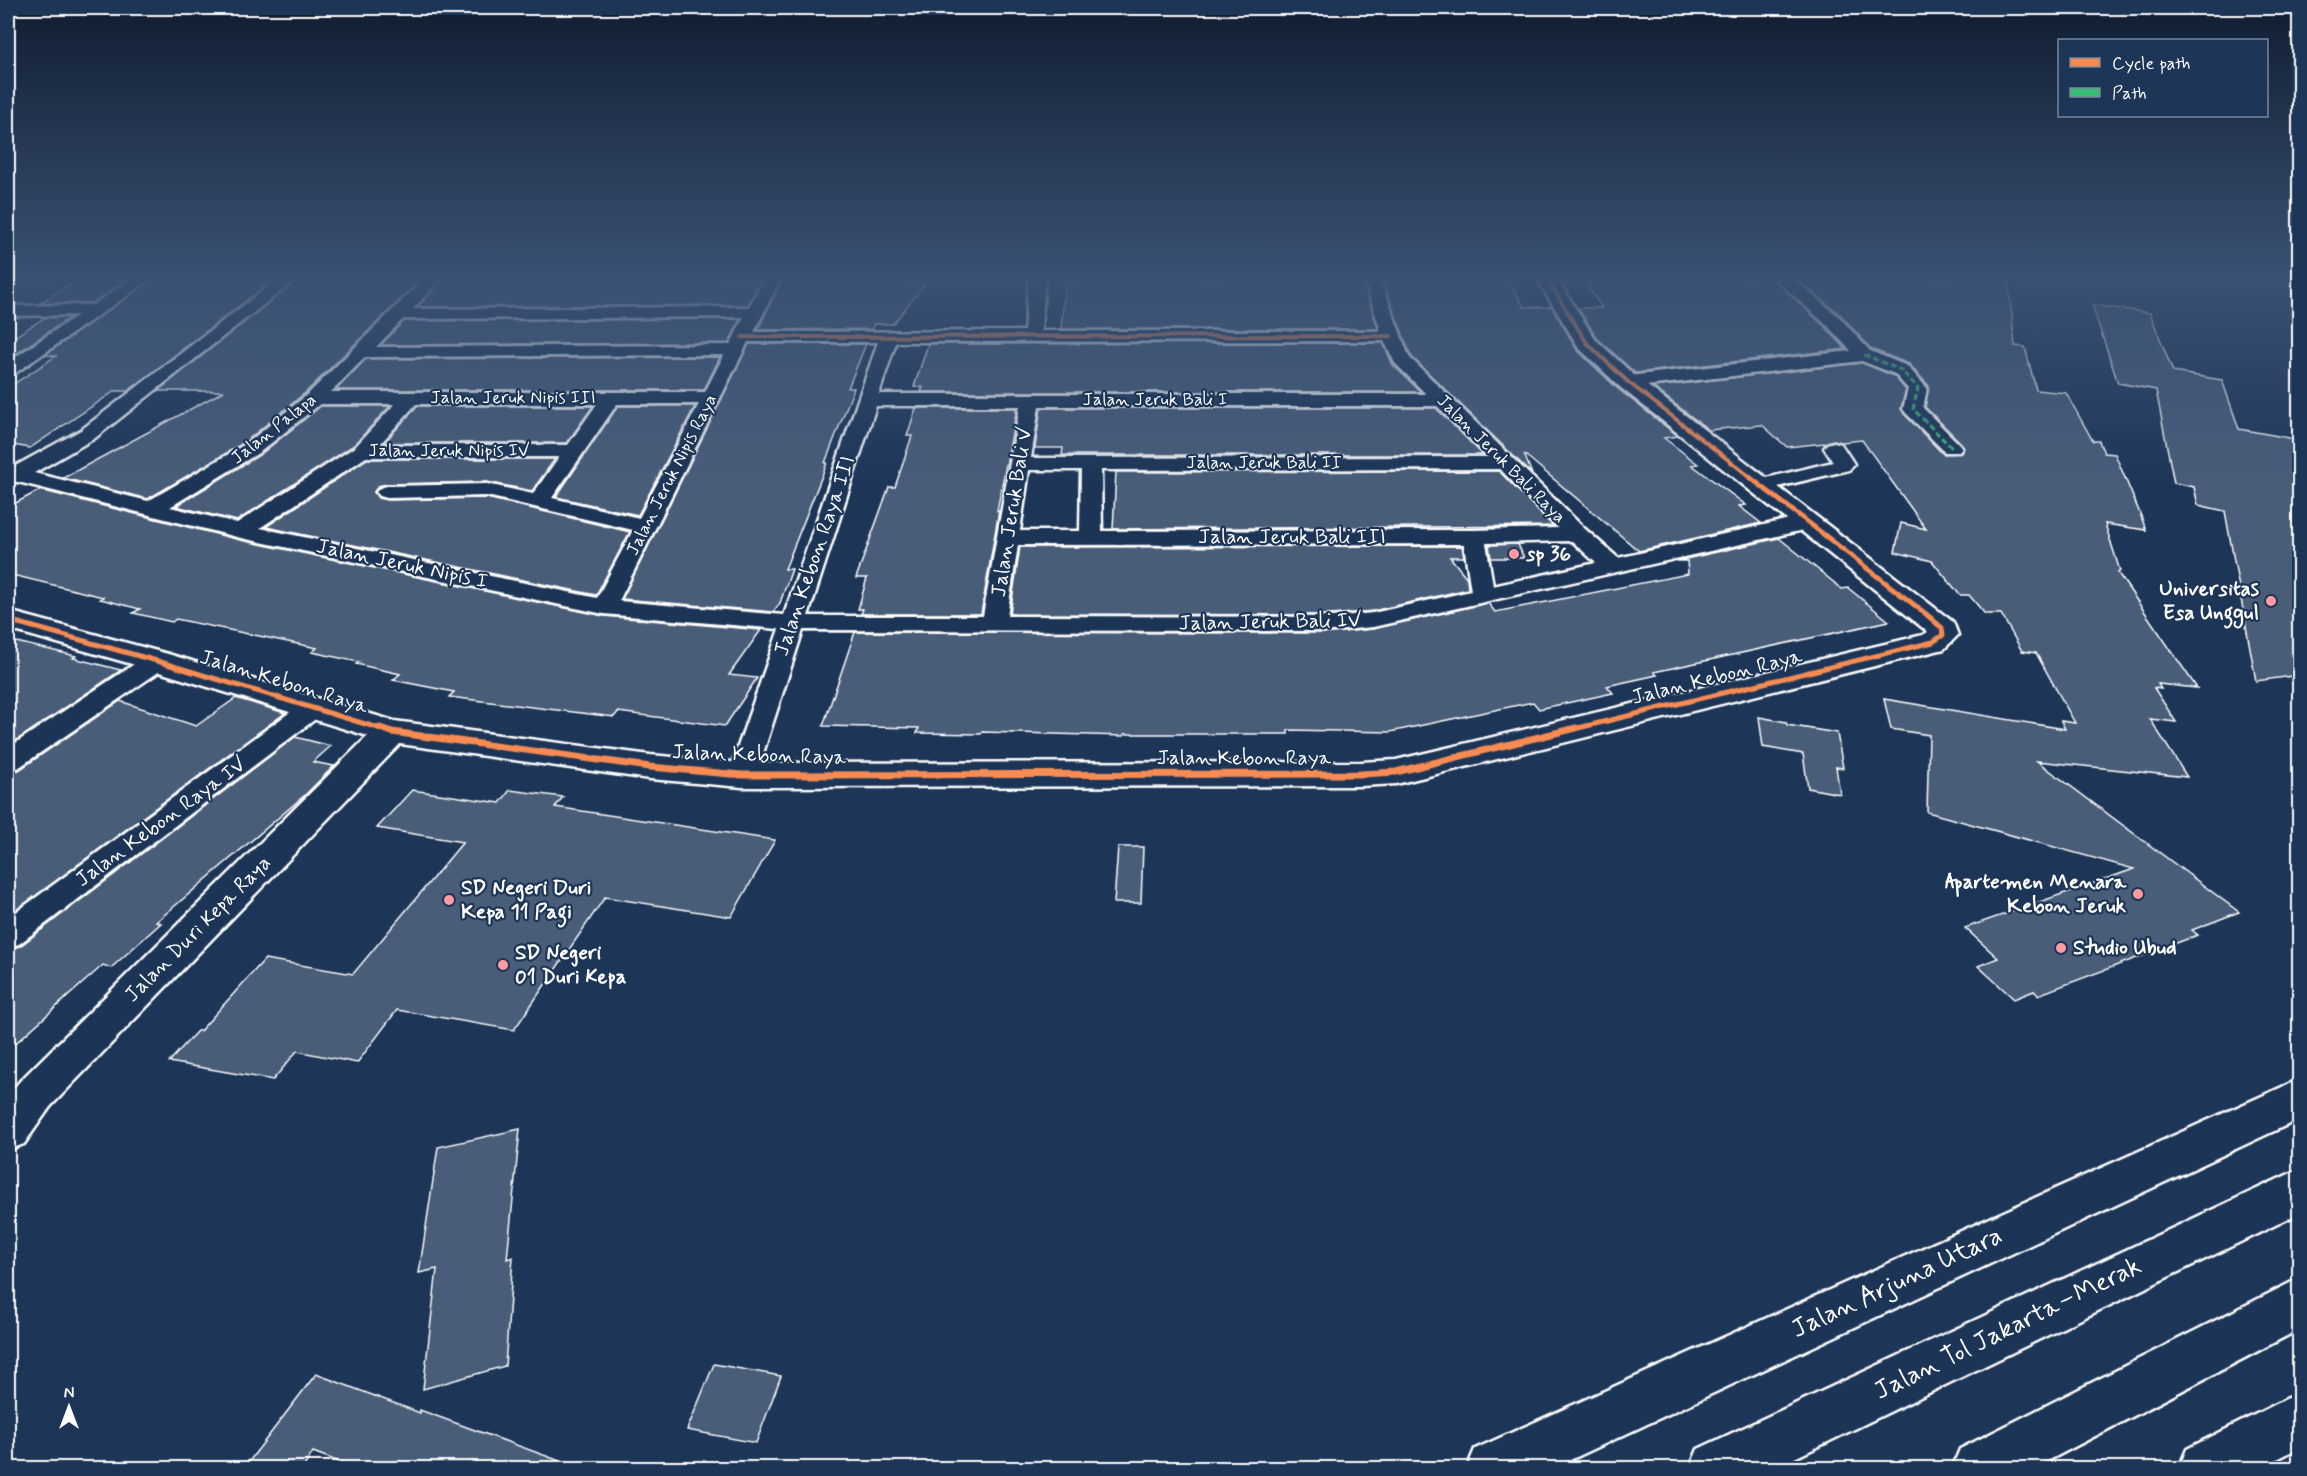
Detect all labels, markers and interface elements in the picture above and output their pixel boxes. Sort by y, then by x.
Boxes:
legend [2058,39,2268,117]
text: Cycle path [2112,52,2190,76]
text: Path [2112,82,2147,106]
street label: Jalan Jeruk Nipis III [430,386,596,410]
street label: Jalan Palapa [226,388,322,470]
street label: Jalan Jeruk Bali I [1082,388,1228,412]
street label: Jalan Jeruk Bali Raya [1431,389,1571,529]
street label: Jalan Jeruk Nipis Raya [621,390,723,560]
street label: Jalan Jeruk Bali V [985,425,1039,599]
street label: Jalan Jeruk Nipis IV [368,439,530,463]
street label: Jalan Jeruk Bali II [1186,451,1342,475]
street label: Jalan Kebon Raya III [768,452,862,660]
street label: Jalan Jeruk Bali III [1198,523,1386,551]
street label: Jalan Jeruk Nipis I [314,532,490,596]
place label: sp 36 [1525,540,1572,568]
marker: sp 36 [1507,547,1521,561]
place label: Universitas Esa Unggul [2159,575,2260,629]
marker: Universitas Esa Unggul [2264,594,2278,608]
street label: Jalan Jeruk Bali IV [1178,606,1362,638]
street label: Jalan Kebon Raya [1629,642,1805,712]
street label: Jalan Kebon Raya [197,643,372,721]
street label: Jalan Kebon Raya [671,738,847,772]
street label: Jalan Kebon Raya [1157,744,1332,772]
street label: Jalan Kebon Raya IV [70,750,252,894]
street label: Jalan Duri Kepa Raya [119,850,277,1008]
place label: Apartemen Menara Kebon Jeruk [1945,868,2127,920]
place label: SD Negeri Duri Kepa 11 Pagi [461,874,591,928]
marker: Apartemen Menara Kebon Jeruk [2131,887,2145,901]
marker: SD Negeri Duri Kepa 11 Pagi [442,893,456,907]
place label: Studio Ubud [2073,934,2177,962]
place label: SD Negeri 01 Duri Kepa [515,939,627,991]
marker: Studio Ubud [2054,941,2068,955]
marker: SD Negeri 01 Duri Kepa [496,958,510,972]
street label: Jalan Arjuna Utara [1786,1219,2008,1347]
street label: Jalan Tol Jakarta–Merak [1869,1249,2147,1409]
north arrow [39,1377,99,1437]
text: N [64,1383,74,1404]

